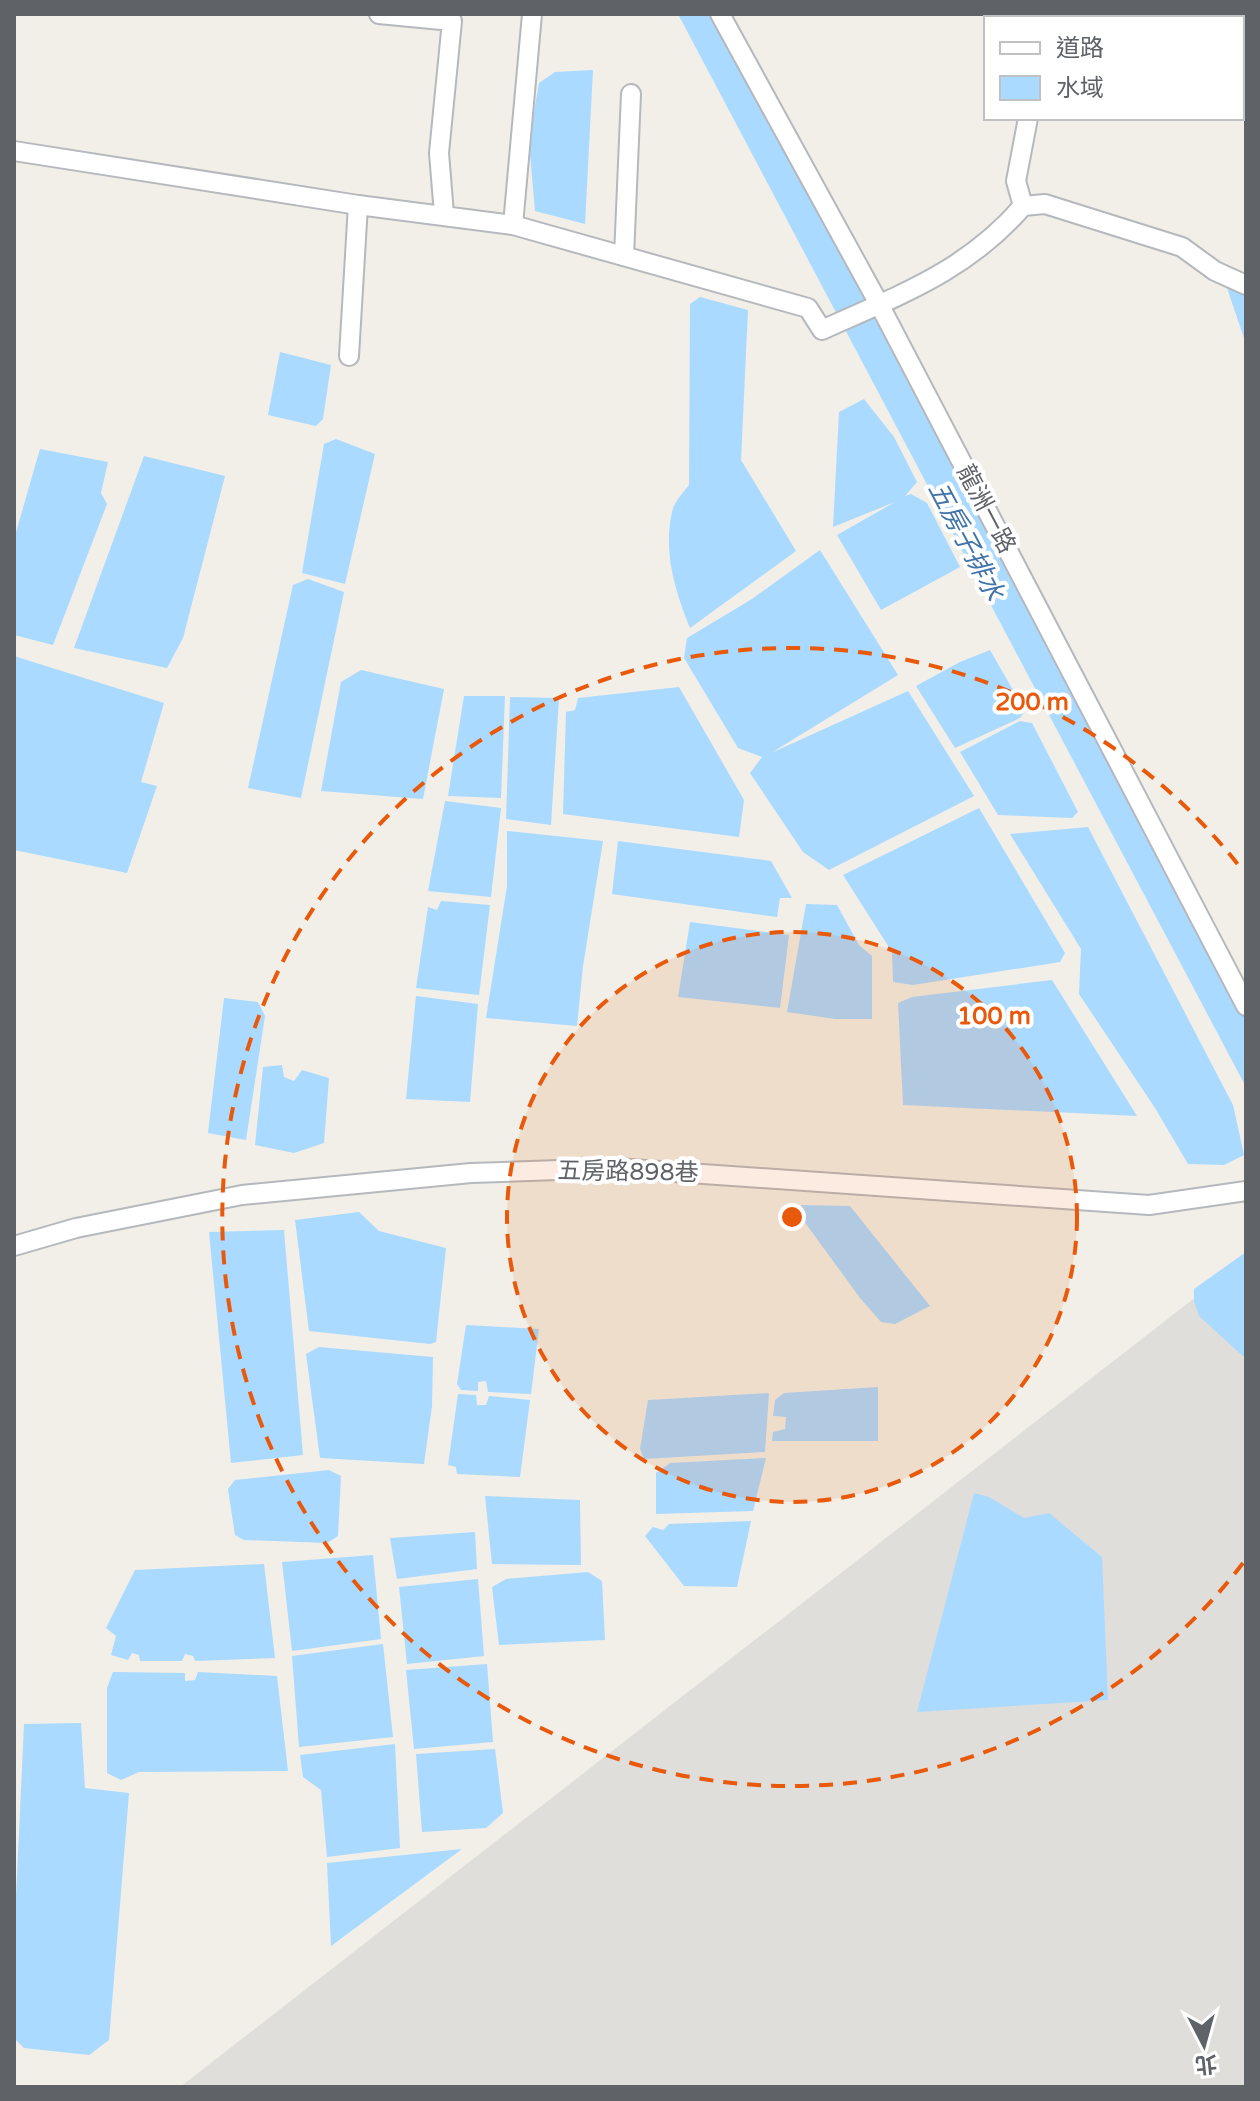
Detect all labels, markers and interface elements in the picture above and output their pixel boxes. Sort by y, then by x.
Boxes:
legend [984,16,1244,120]
text: 道路 [1056,34,1104,63]
text: 水域 [1056,74,1104,103]
street label: 龍洲一路 [951,460,1021,558]
water label: 五房子排水 [922,476,1011,607]
text: 200 m [995,688,1069,717]
text: 100 m [957,1002,1031,1031]
street label: 五房路898巷 [557,1156,699,1188]
centre of rings [778,1203,806,1231]
north arrow [1164,2005,1244,2085]
text: 北 [1194,2050,1218,2078]

